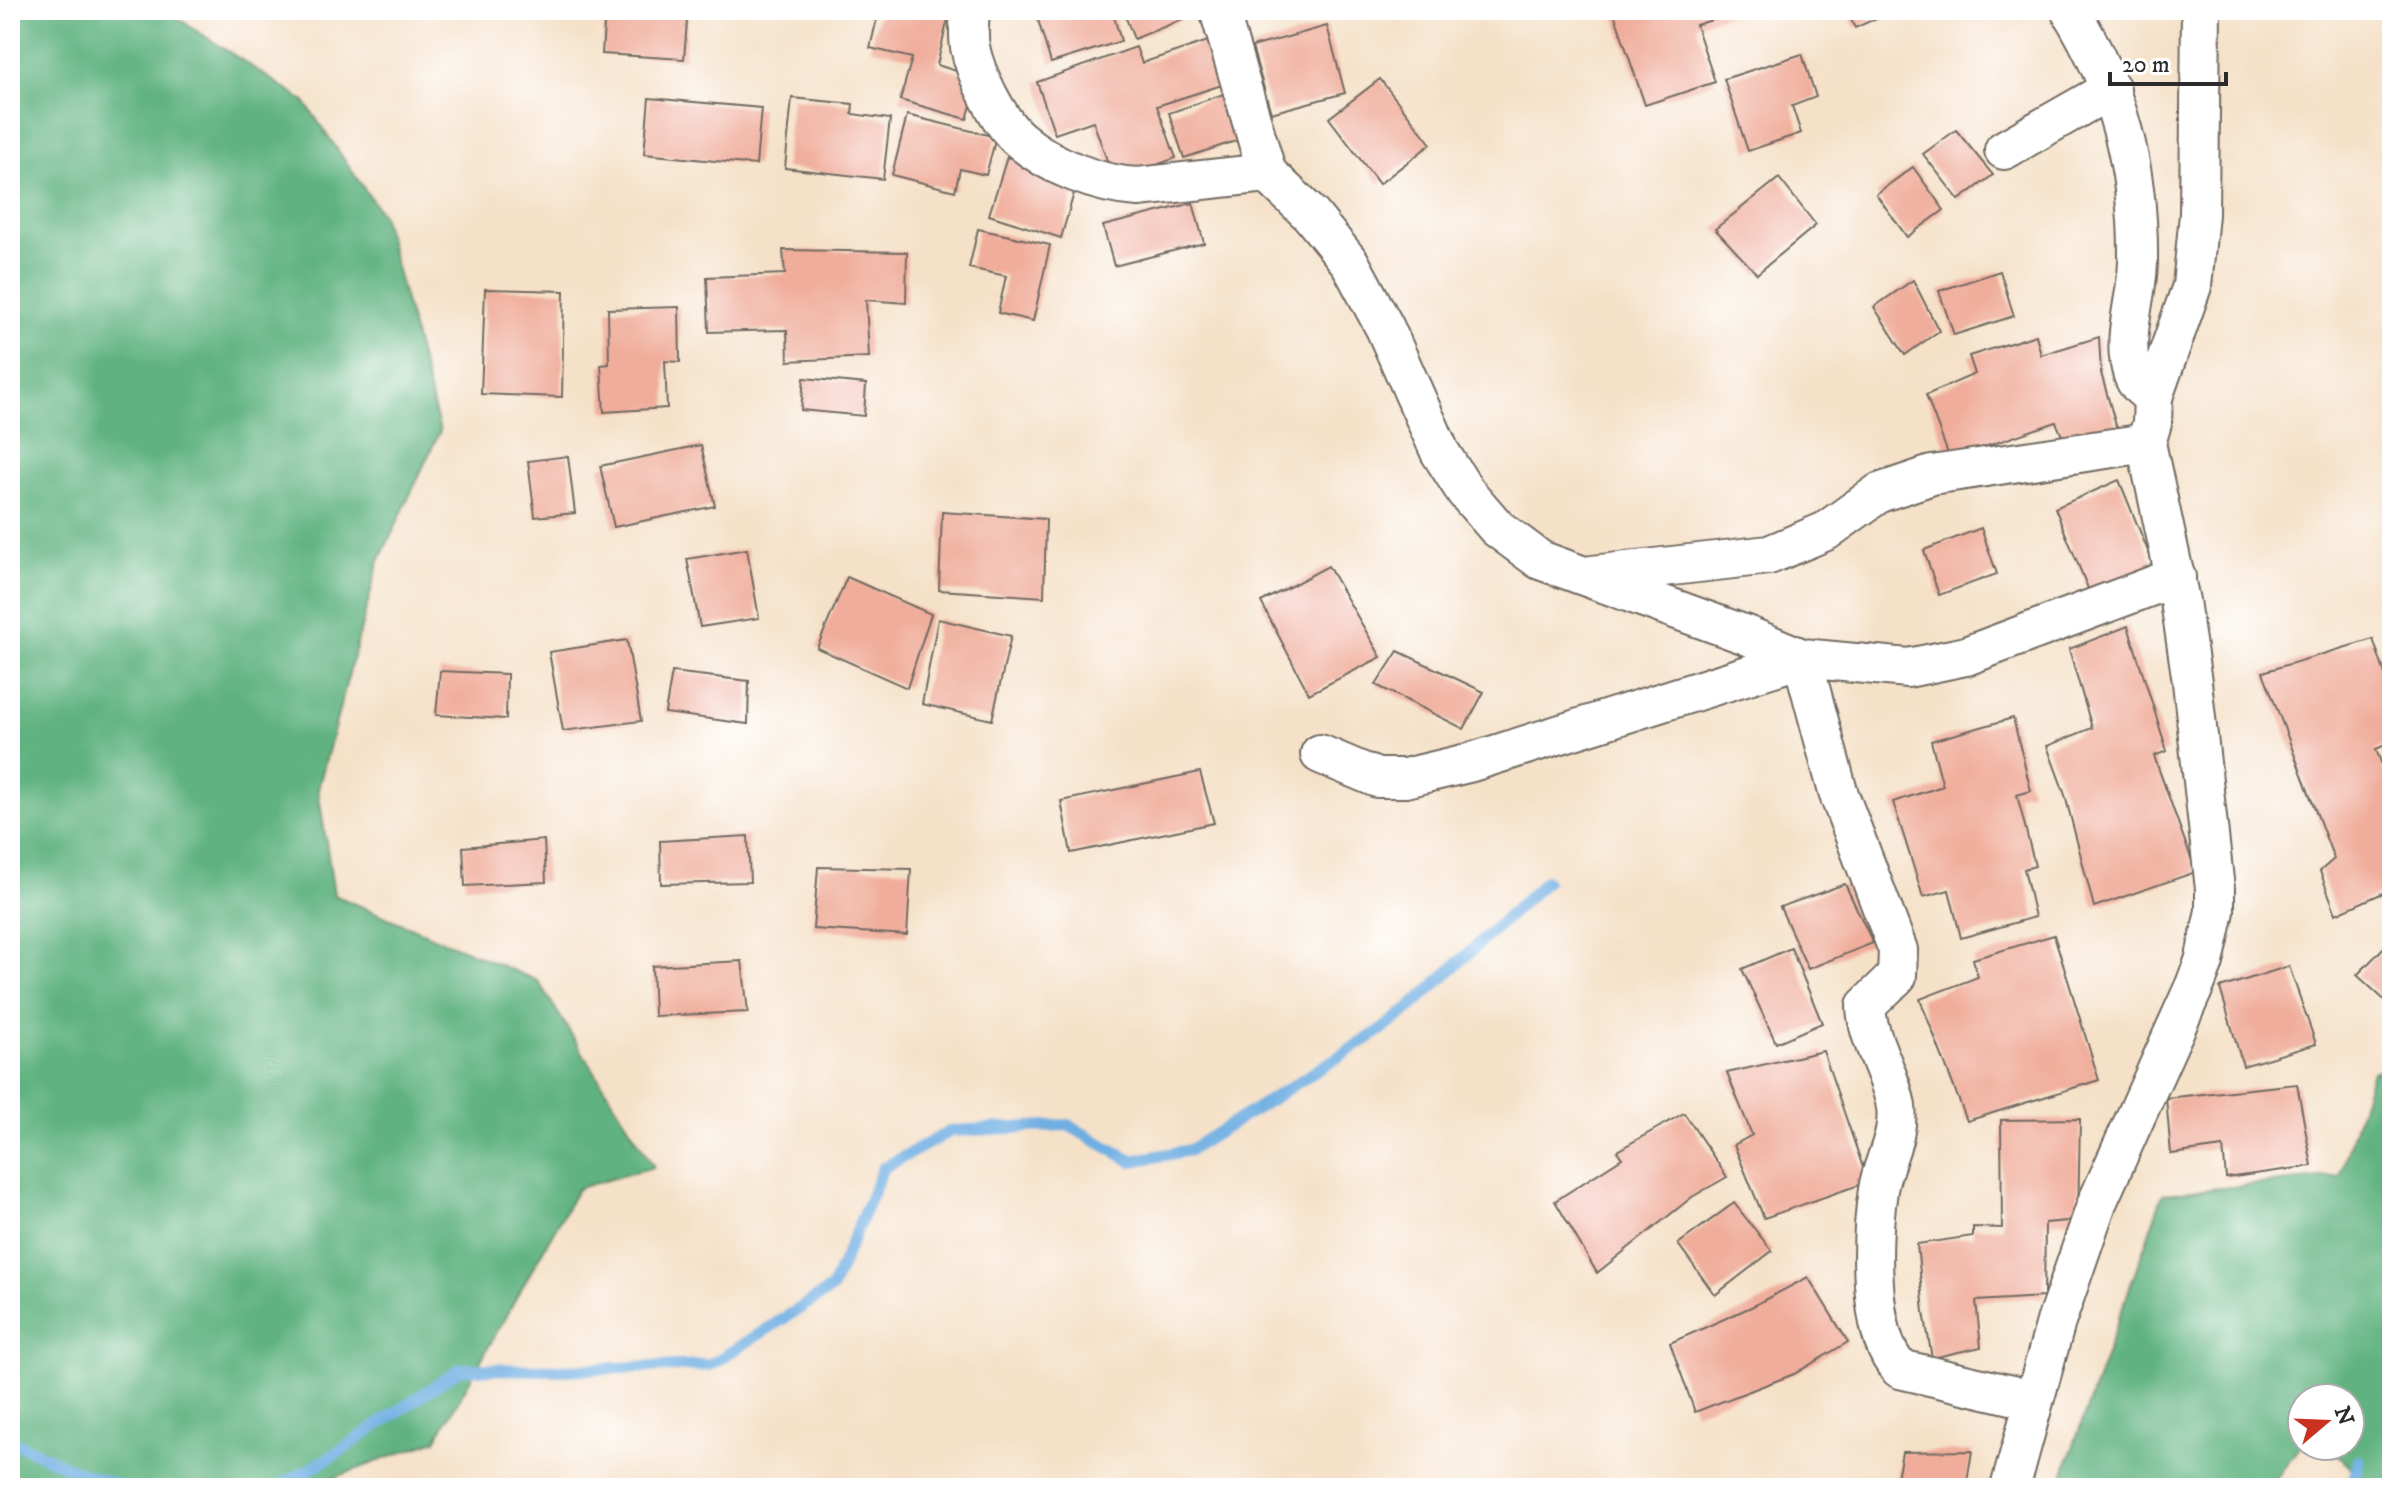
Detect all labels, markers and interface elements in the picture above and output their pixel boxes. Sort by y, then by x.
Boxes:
scale bar [2110,36,2226,86]
text: 20 m [2122,50,2170,80]
north arrow [2286,1382,2366,1462]
text: N [2328,1403,2359,1429]

